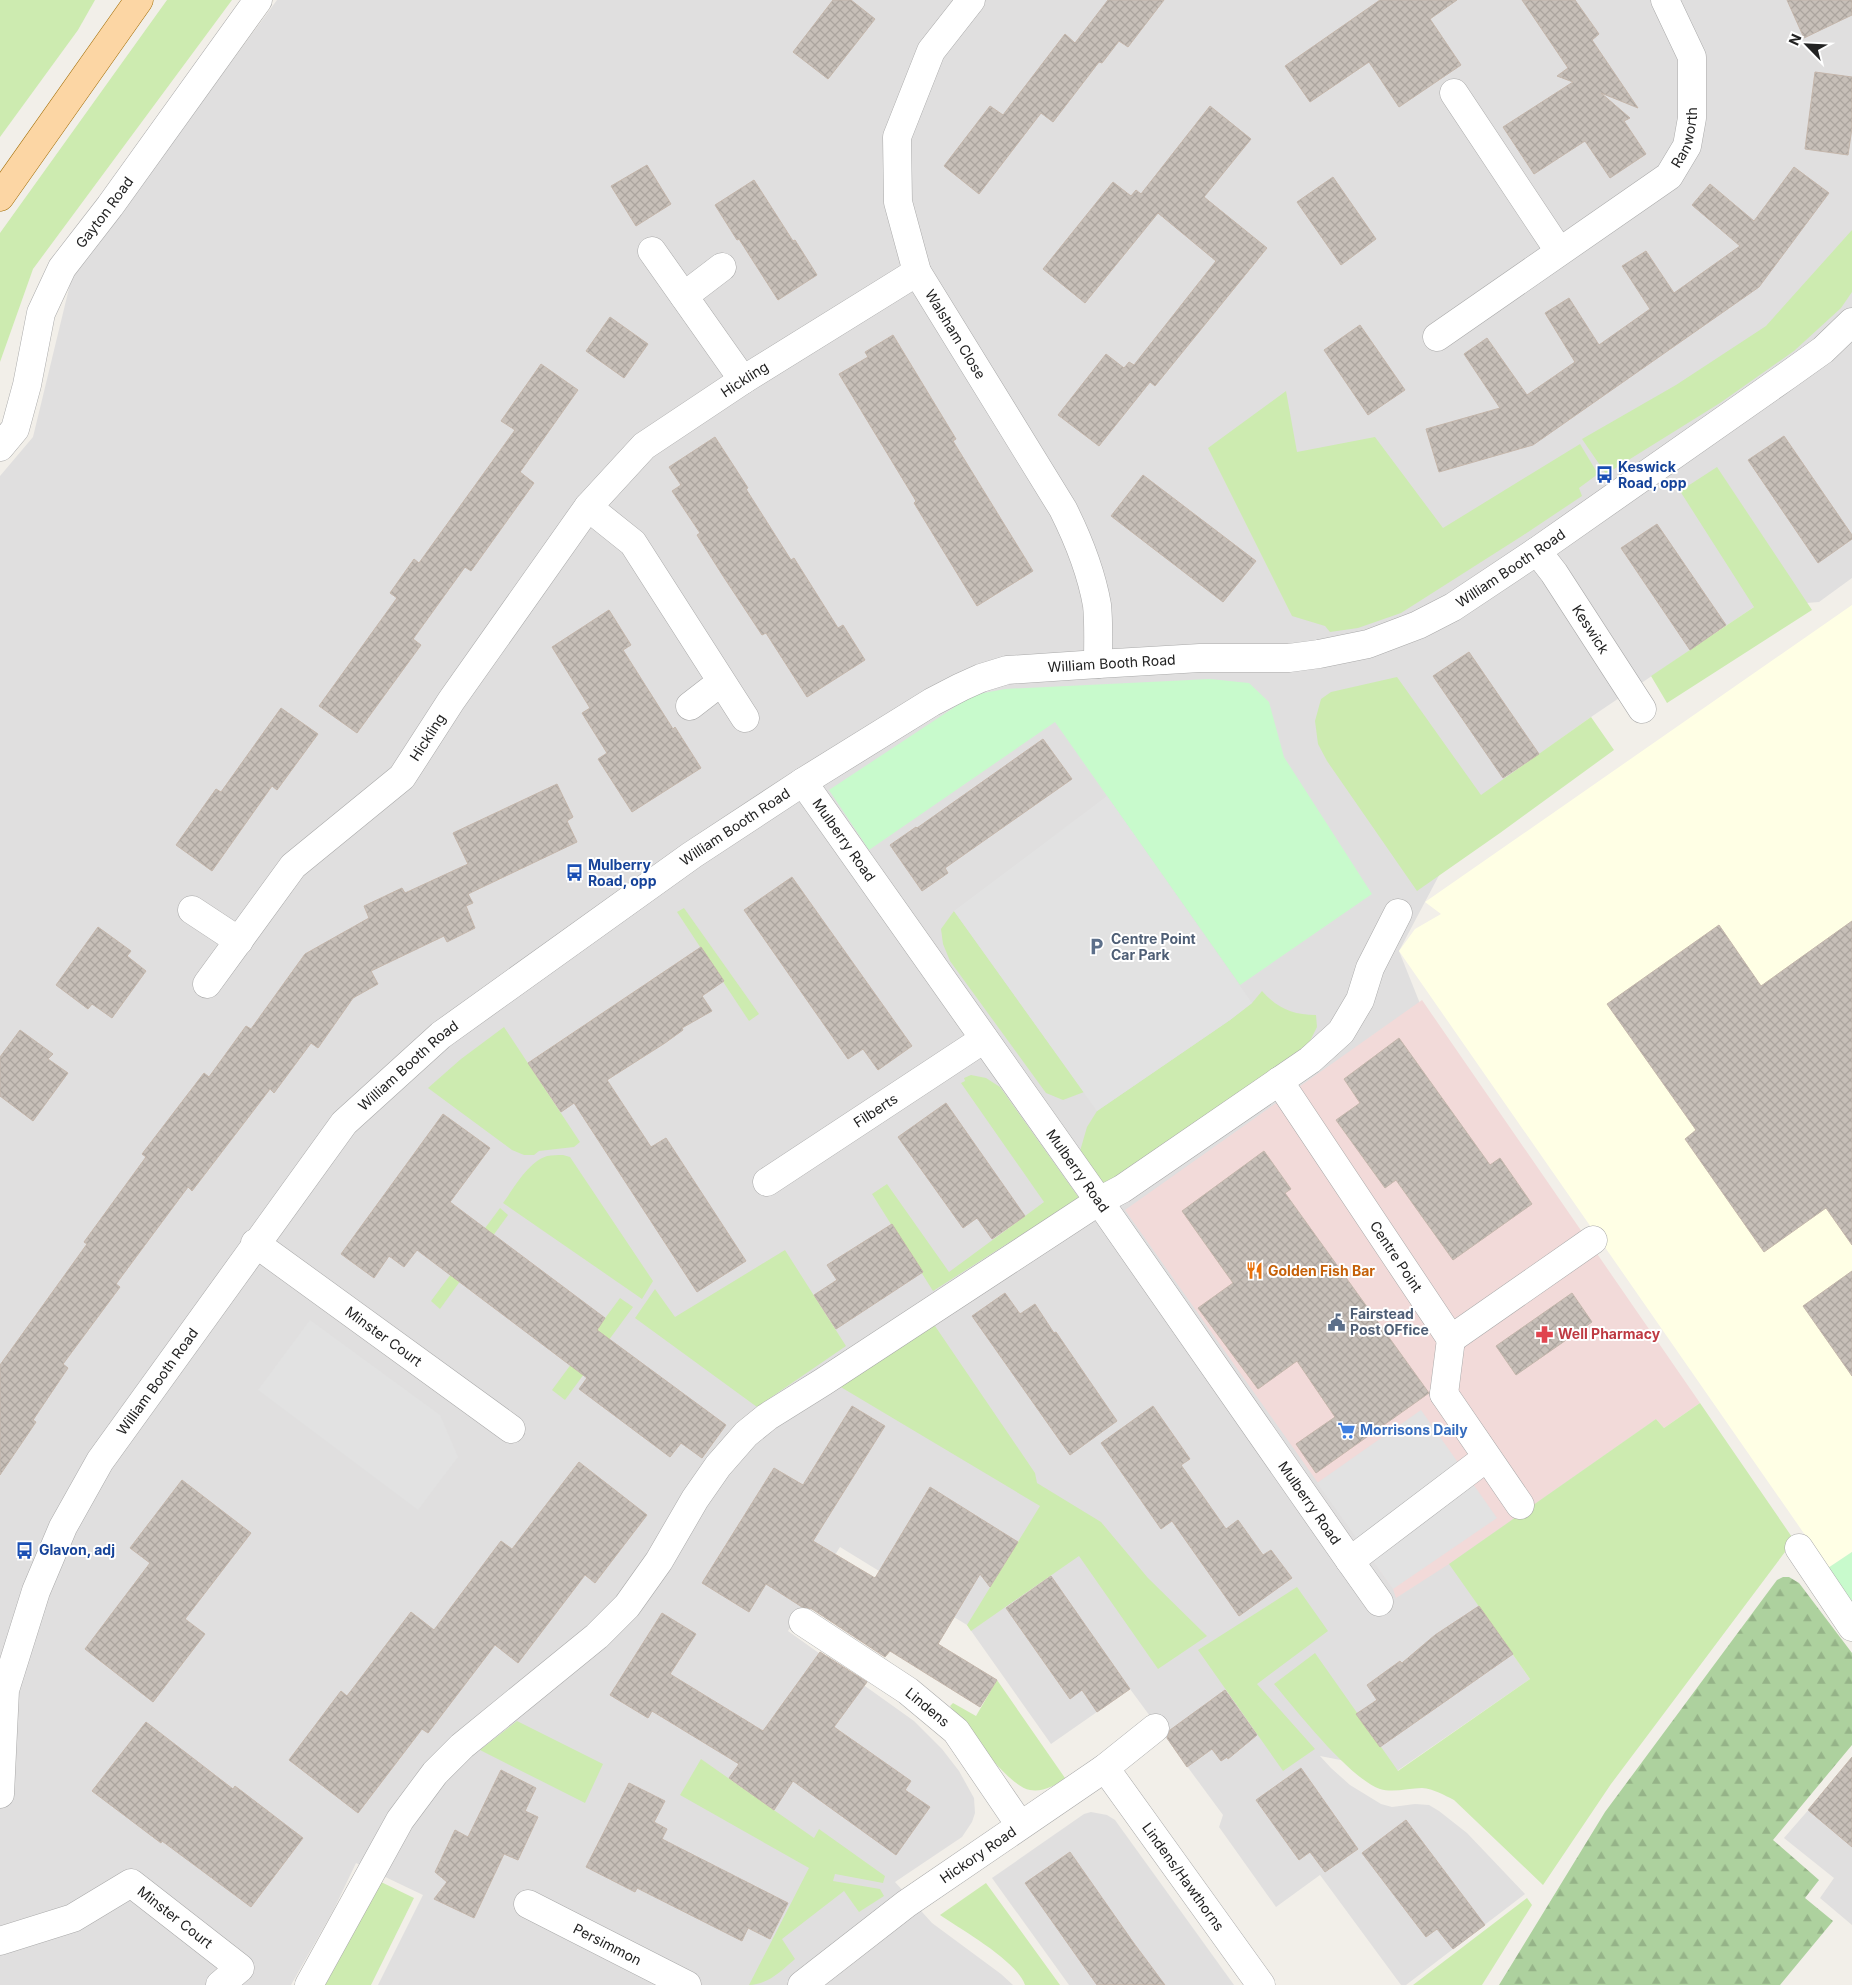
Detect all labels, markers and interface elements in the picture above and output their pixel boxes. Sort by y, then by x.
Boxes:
north arrow [1782,20,1832,70]
text: N [1785,31,1805,48]
street label: Ranworth [1667,107,1700,171]
street label: Gayton Road [72,173,136,251]
street label: Walsham Close [922,286,990,382]
street label: Hickling [717,358,771,401]
place label: Keswick Road, opp [1618,458,1687,491]
bus stop icon: Keswick Road, opp [1594,465,1614,485]
street label: William Booth Road [1452,525,1568,611]
street label: Keswick [1569,601,1613,657]
street label: William Booth Road [1047,650,1176,675]
street label: Hickling [406,710,449,764]
street label: William Booth Road [676,784,793,869]
street label: Mulberry Road [809,795,879,884]
place label: Mulberry Road, opp [588,856,657,889]
bus stop icon: Mulberry Road, opp [564,863,584,883]
place label: Centre Point Car Park [1111,930,1196,963]
parking icon: Centre Point Car Park [1087,937,1107,957]
street label: William Booth Road [354,1017,461,1114]
street label: Filberts [850,1089,900,1131]
street label: Mulberry Road [1043,1126,1113,1215]
street label: Centre Point [1367,1217,1426,1295]
restaurant icon: Golden Fish Bar [1244,1261,1264,1281]
place label: Golden Fish Bar [1268,1262,1375,1279]
street label: Minster Court [342,1303,426,1370]
place label: Fairstead Post OFfice [1350,1305,1429,1338]
public building icon: Fairstead Post OFfice [1326,1312,1346,1332]
street label: William Booth Road [113,1324,201,1438]
pharmacy icon: Well Pharmacy [1534,1324,1554,1344]
place label: Well Pharmacy [1558,1325,1661,1342]
supermarket icon: Morrisons Daily [1336,1420,1356,1440]
place label: Morrisons Daily [1360,1421,1468,1438]
street label: Mulberry Road [1275,1458,1345,1548]
bus stop icon: Glavon, adj [15,1540,35,1560]
place label: Glavon, adj [39,1541,115,1558]
street label: Lindens [902,1684,953,1730]
street label: Lindens/Hawthorns [1139,1819,1228,1934]
street label: Hickory Road [936,1822,1019,1886]
street label: Minster Court [134,1882,217,1952]
street label: Persimmon [571,1920,645,1968]

